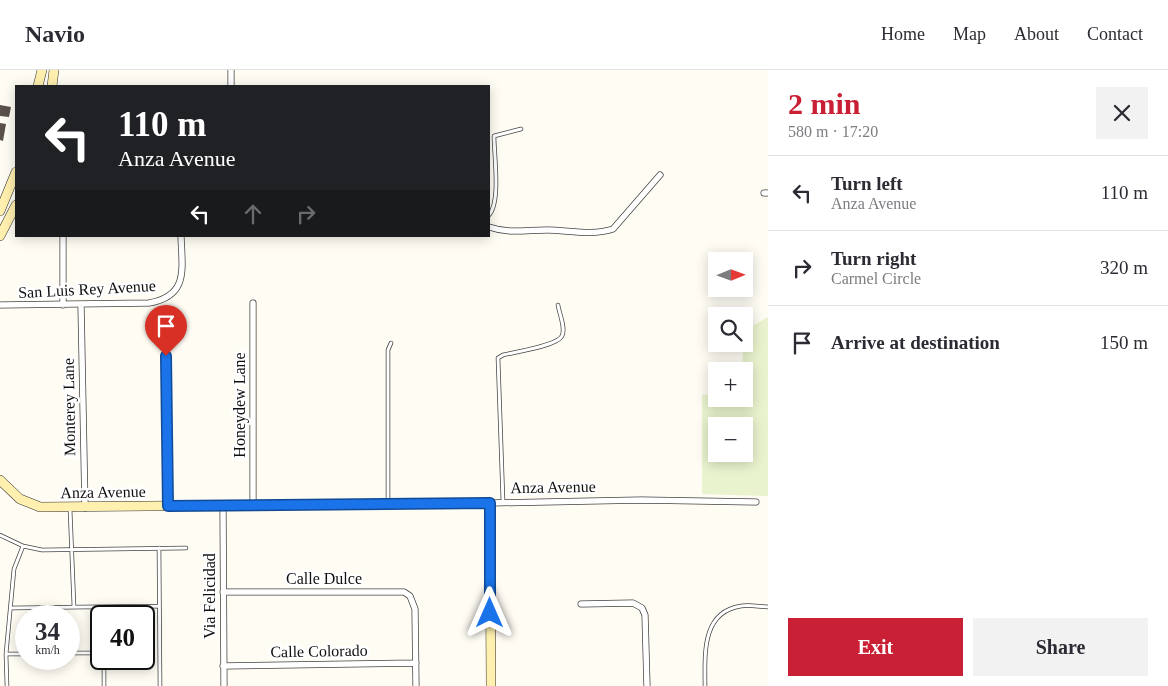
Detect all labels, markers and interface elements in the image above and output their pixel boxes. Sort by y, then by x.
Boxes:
text: Navio [25,21,85,47]
text: Home [881,24,925,44]
text: Map [953,24,986,44]
text: About [1014,24,1059,44]
text: Contact [1087,24,1143,44]
text: 2 min [788,87,861,120]
button: close [1096,87,1148,139]
icon: left [35,105,100,170]
text: 110 m [118,105,206,144]
text: 580 m · 17:20 [788,123,878,140]
text: Anza Avenue [118,146,236,171]
text: Turn left [831,173,903,194]
icon: left [788,179,816,207]
text: 110 m [1101,182,1148,203]
text: Anza Avenue [831,195,916,212]
icon: left [186,200,214,228]
icon: ahead [239,200,267,228]
icon: right [292,200,320,228]
text: Turn right [831,248,916,269]
north arrow [708,252,752,298]
map controls [708,252,753,462]
icon: right [788,254,816,282]
text: 320 m [1100,257,1148,278]
text: Carmel Circle [831,270,921,287]
street label: San Luis Rey Avenue [18,277,156,302]
pin [145,305,187,356]
button: search [708,307,753,352]
icon: arrive [152,312,180,340]
icon: arrive [788,329,816,357]
text: Arrive at destination [831,332,1000,353]
text: 150 m [1100,332,1148,353]
street label: Honeydew Lane [231,352,249,458]
street label: Monterey Lane [60,358,79,456]
button: + [708,362,753,407]
button: − [708,417,753,462]
street label: Anza Avenue [510,478,596,496]
street label: Anza Avenue [60,483,146,501]
street label: Via Felicidad [201,553,218,639]
street label: Calle Dulce [286,570,362,587]
position arrow [463,586,515,638]
speed limit sign: 40 [90,605,155,670]
text: 34 [35,618,60,645]
button: Exit [788,618,963,676]
button: Share [973,618,1148,676]
street label: Calle Colorado [270,642,368,660]
text: km/h [35,643,60,657]

